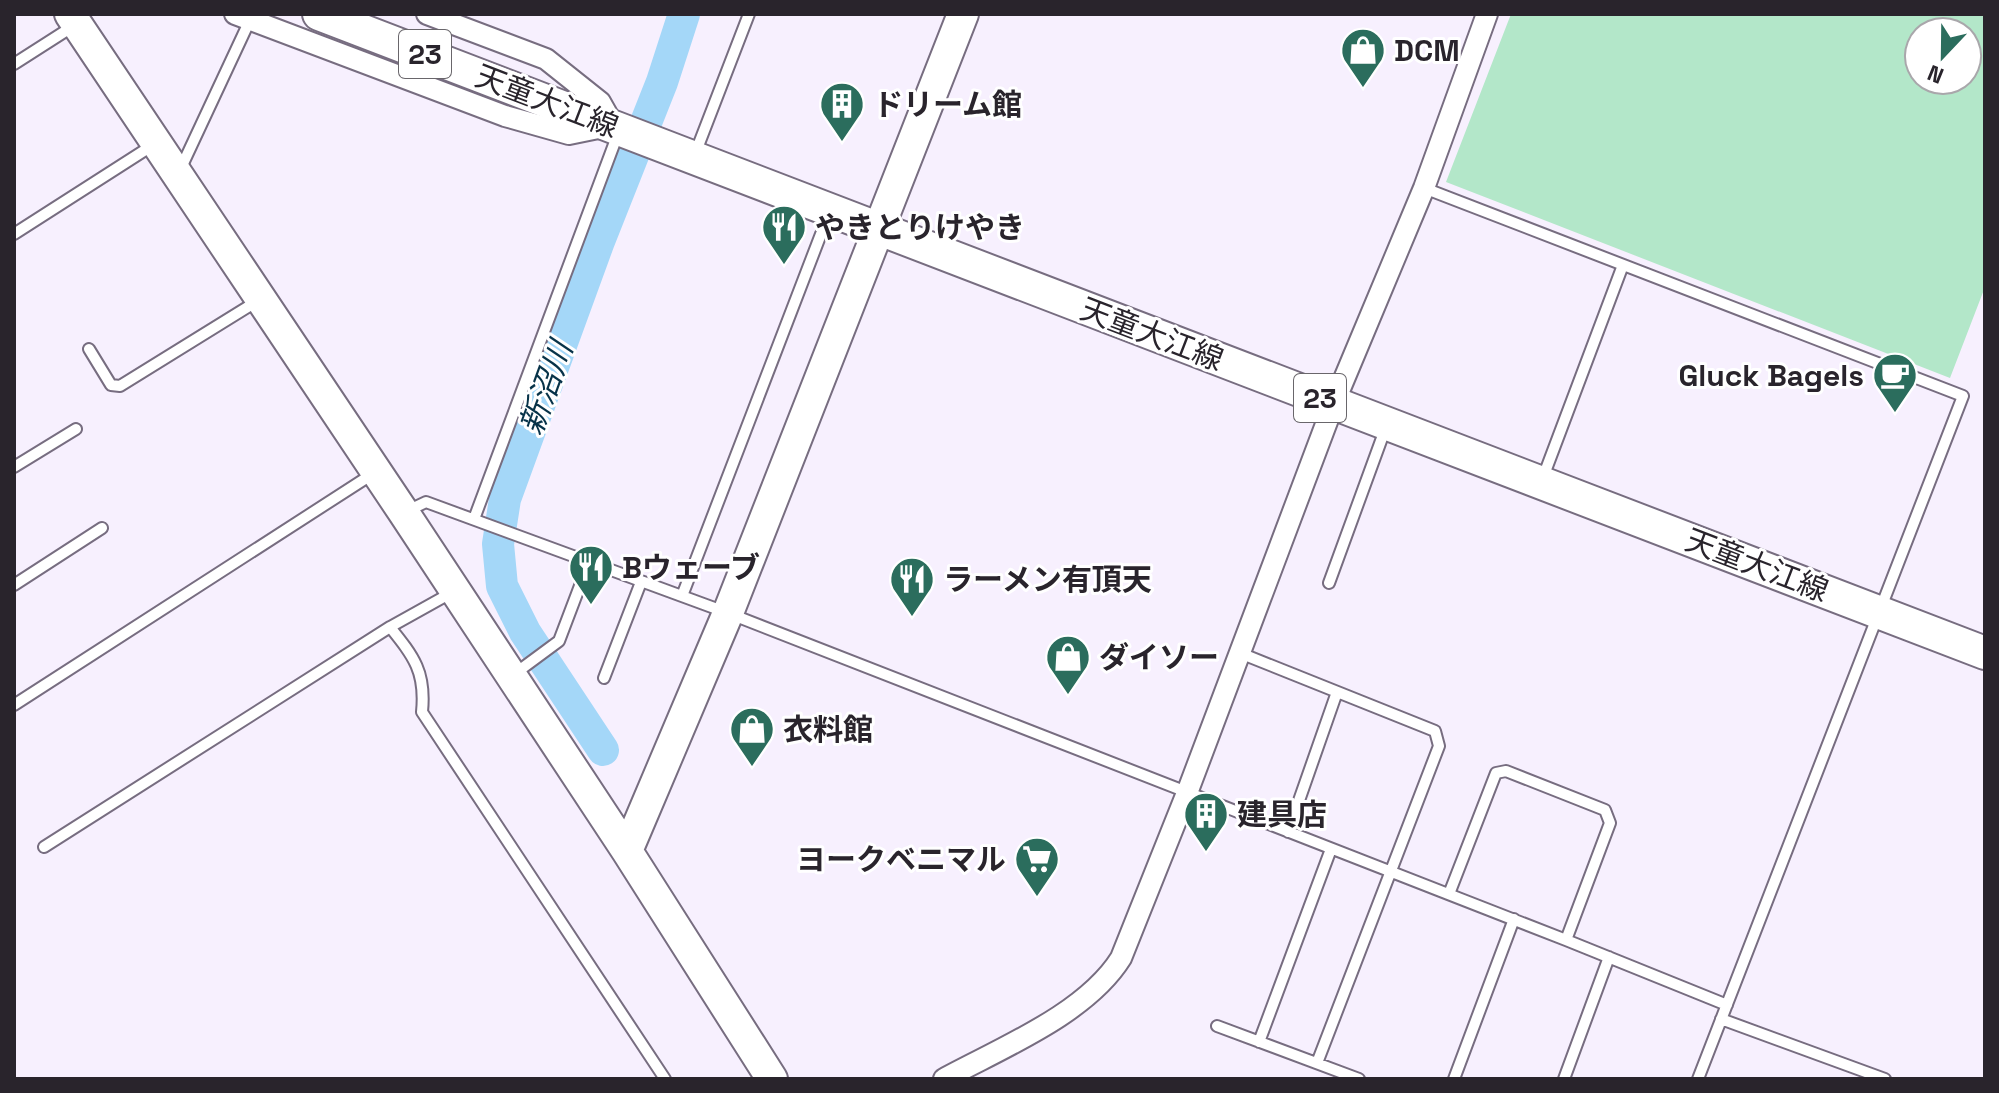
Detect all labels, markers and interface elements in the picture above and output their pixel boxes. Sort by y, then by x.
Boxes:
north arrow [1903,16,1983,96]
shop icon: DCM [1339,26,1387,89]
road number: 23 [399,30,451,78]
place label: DCM [1394,31,1460,70]
street label: 天童大江線 [470,56,624,146]
text: N [1923,59,1948,90]
building icon: ドリーム館 [818,80,866,143]
place label: ドリーム館 [873,85,1022,124]
restaurant icon: やきとりけやき [760,203,808,266]
place label: やきとりけやき [815,208,1025,247]
street label: 天童大江線 [1075,289,1229,379]
water label: 新沼川 [511,333,582,440]
cafe icon: Gluck Bagels [1871,351,1919,414]
place label: Gluck Bagels [1678,356,1864,395]
road number: 23 [1294,374,1346,422]
street label: 天童大江線 [1680,520,1834,610]
restaurant icon: Bウェーブ [567,543,615,606]
place label: Bウェーブ [622,548,760,587]
restaurant icon: ラーメン有頂天 [888,555,936,618]
place label: ラーメン有頂天 [943,560,1152,599]
shop icon: ダイソー [1044,633,1092,696]
place label: ダイソー [1099,638,1219,677]
shop icon: 衣料館 [728,705,776,768]
place label: 衣料館 [783,710,873,749]
building icon: 建具店 [1182,790,1230,853]
place label: 建具店 [1237,795,1327,834]
supermarket icon: ヨークベニマル [1013,835,1061,898]
place label: ヨークベニマル [796,840,1006,879]

